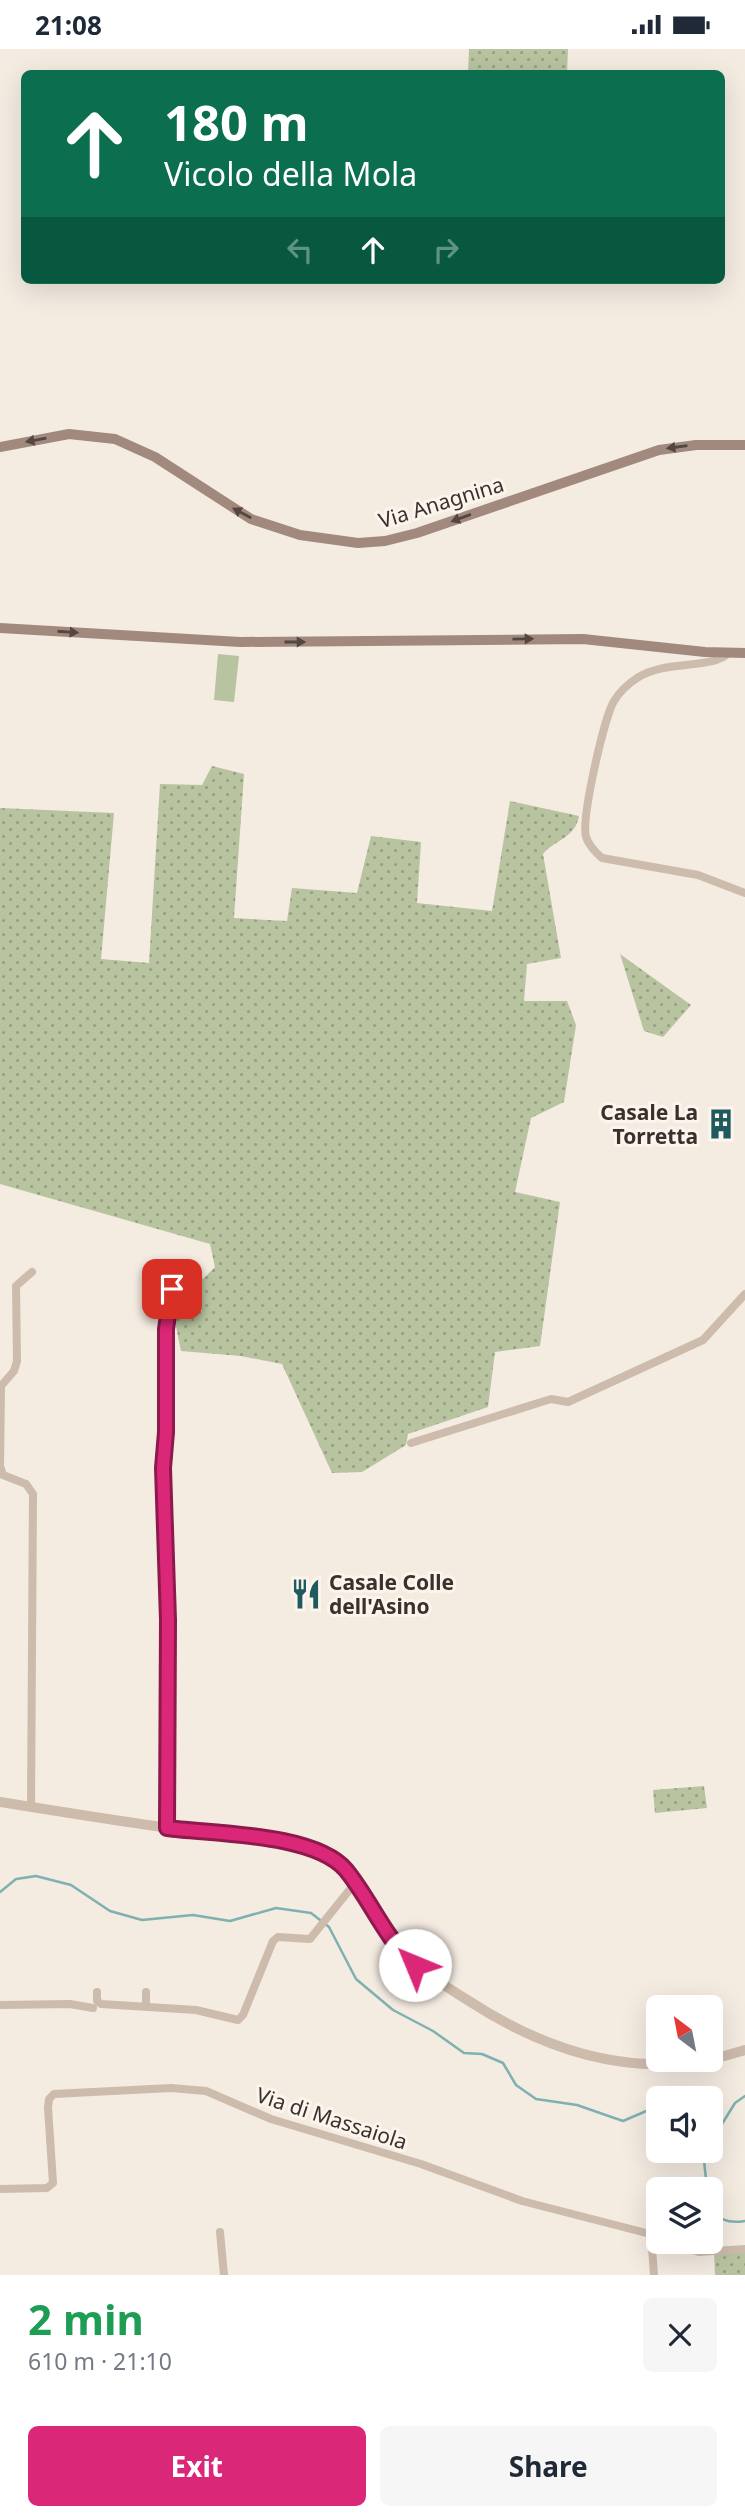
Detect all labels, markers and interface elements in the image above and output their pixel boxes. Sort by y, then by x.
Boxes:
text: 21:08 [35,7,102,43]
text: 180 m [164,89,309,155]
icon: ahead [49,98,140,189]
text: Vicolo della Mola [164,152,417,195]
icon: left [281,231,319,269]
icon: ahead [354,231,392,269]
icon: right [427,231,465,269]
one-way arrow [25,434,47,445]
one-way arrow [666,442,688,453]
street label: Via Anagnina [375,470,507,534]
one-way arrow [232,508,252,519]
one-way arrow [450,513,471,524]
one-way arrow [57,627,79,638]
one-way arrow [512,634,534,645]
one-way arrow [285,636,307,648]
place label: Casale La Torretta [600,1098,698,1150]
building icon: Casale La Torretta [704,1107,738,1141]
pin [142,1259,202,1319]
icon: arrive [153,1270,191,1308]
place label: Casale Colle dell'Asino [329,1568,454,1620]
restaurant icon: Casale Colle dell'Asino [289,1577,323,1611]
position arrow [378,1928,452,2002]
north arrow [646,1995,723,2072]
map controls [646,1995,723,2254]
street label: Via di Massaiola [253,2080,411,2156]
button: sound [646,2086,723,2163]
button: layers [646,2177,723,2254]
text: 2 min [28,2290,144,2347]
button: close [643,2298,717,2372]
text: 610 m · 21:10 [28,2345,172,2377]
button: Exit [28,2426,366,2506]
button: Share [380,2426,717,2506]

